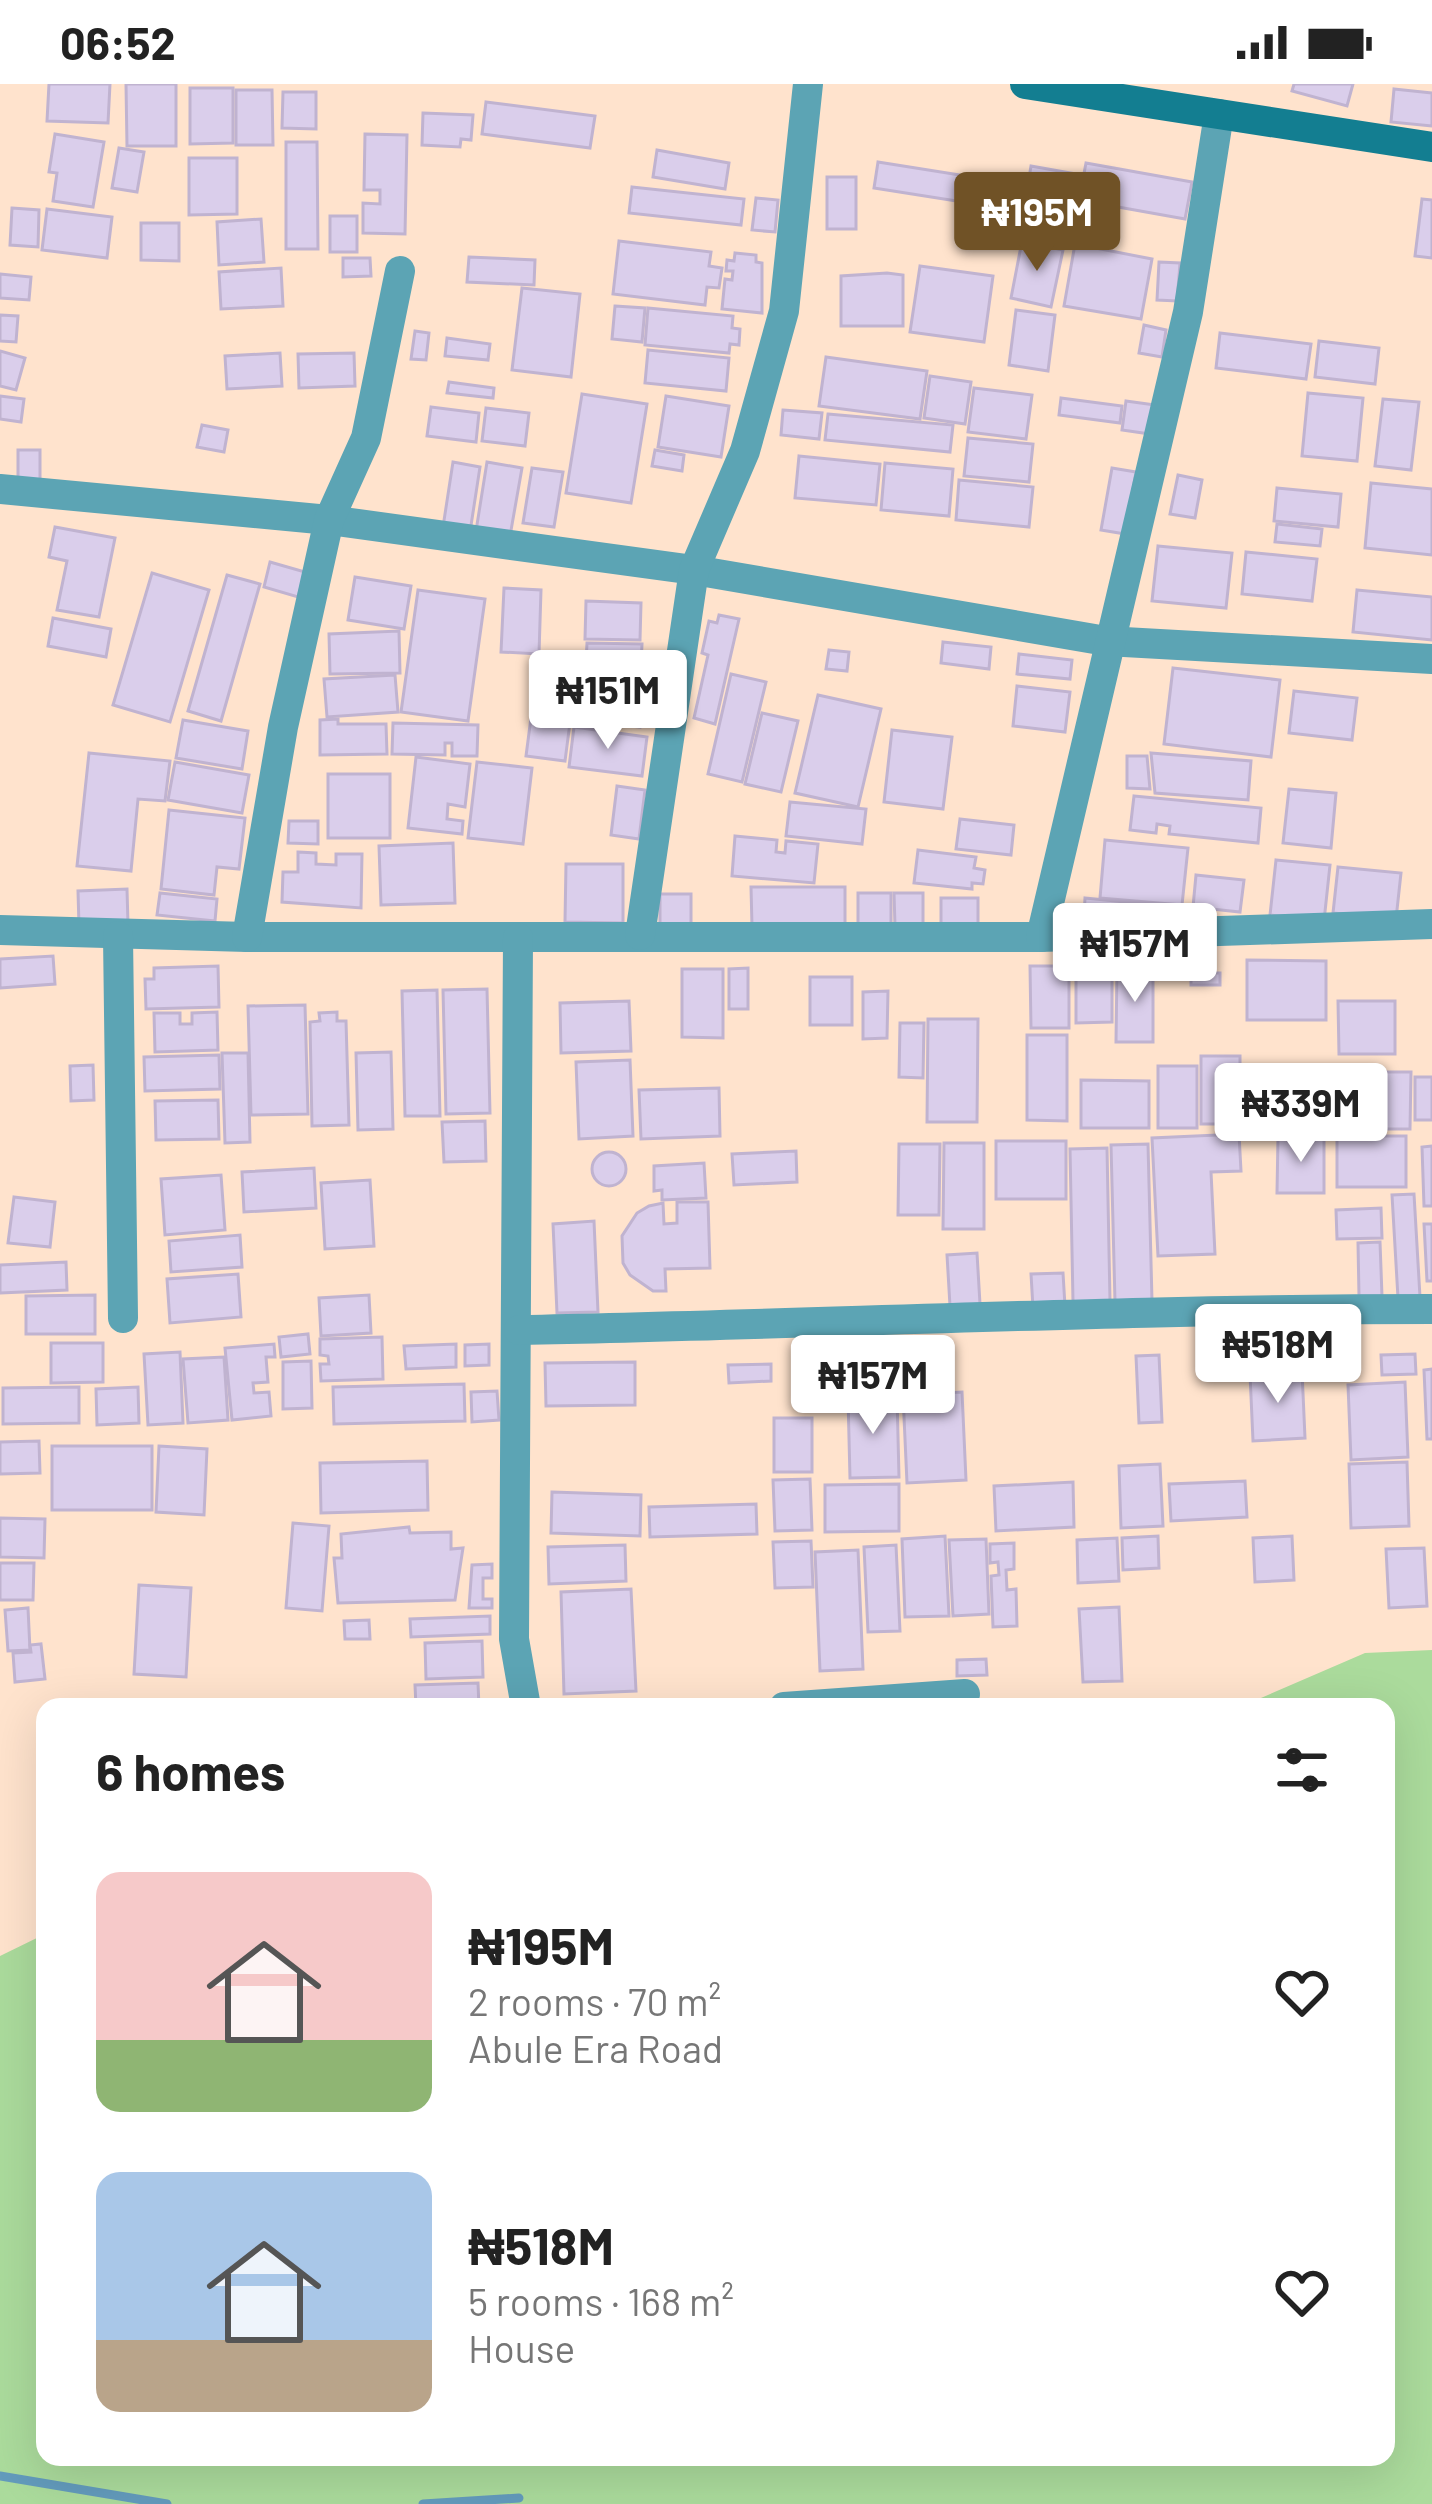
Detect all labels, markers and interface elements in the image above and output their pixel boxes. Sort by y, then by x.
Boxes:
text: 06:52 [60,15,176,69]
pin: ₦195M [953,172,1121,274]
text: ₦195M [981,187,1093,234]
pin: ₦151M [524,650,692,752]
text: ₦151M [556,665,660,712]
pin: ₦157M [1051,903,1219,1005]
text: ₦157M [1080,918,1190,965]
pin: ₦339M [1217,1063,1385,1165]
text: ₦339M [1242,1078,1360,1125]
pin: ₦518M [1194,1304,1362,1406]
text: ₦518M [1222,1319,1334,1366]
pin: ₦157M [789,1335,957,1437]
text: ₦157M [818,1350,928,1397]
icon: filters [1269,1737,1335,1803]
text: 6 homes [96,1740,285,1801]
text: ₦195M [468,1914,614,1975]
icon: home [192,1920,336,2064]
icon: heart [1269,1959,1335,2025]
text: 2 rooms · 70 m² [468,1977,721,2024]
text: Abule Era Road [468,2024,723,2071]
text: ₦518M [468,2214,614,2275]
icon: home [192,2220,336,2364]
icon: heart [1269,2259,1335,2325]
text: 5 rooms · 168 m² [468,2277,734,2324]
text: House [468,2324,575,2371]

